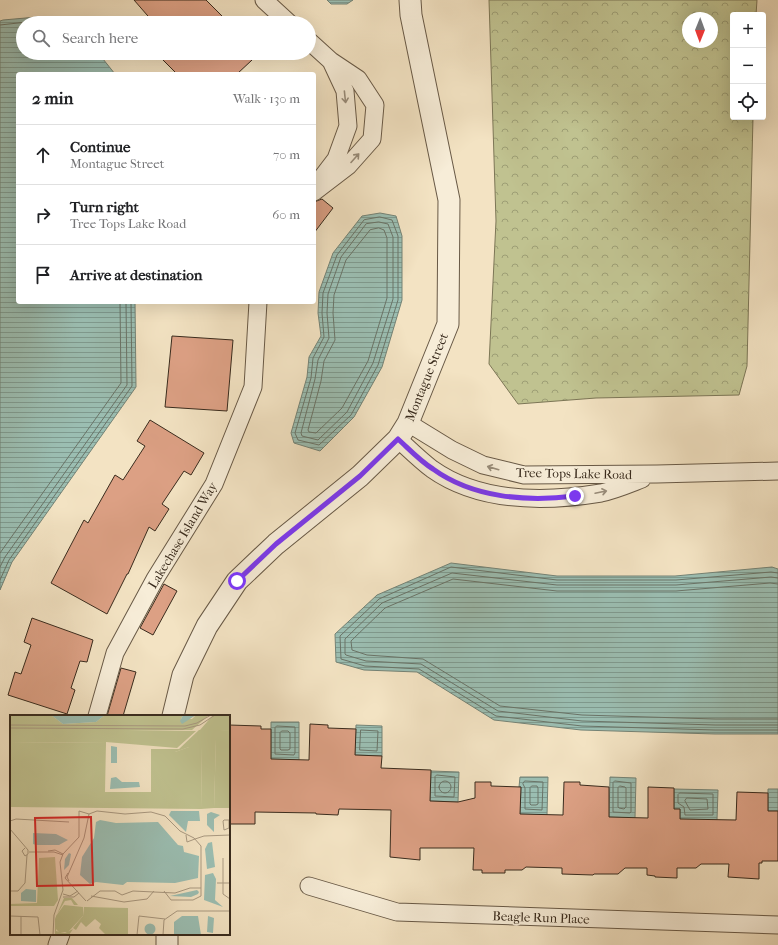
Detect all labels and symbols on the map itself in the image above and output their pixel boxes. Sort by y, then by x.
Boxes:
north arrow [682,12,718,48]
one-way arrow [341,90,349,103]
one-way arrow [350,153,359,164]
street label: Montague Street [402,330,451,424]
one-way arrow [486,464,499,471]
street label: Tree Tops Lake Road [516,465,633,482]
street label: Lakechase Island Way [145,479,221,591]
route end [566,487,584,505]
one-way arrow [594,488,607,496]
route start [228,572,246,590]
inset map [10,715,230,935]
street label: Beagle Run Place [492,908,590,927]

